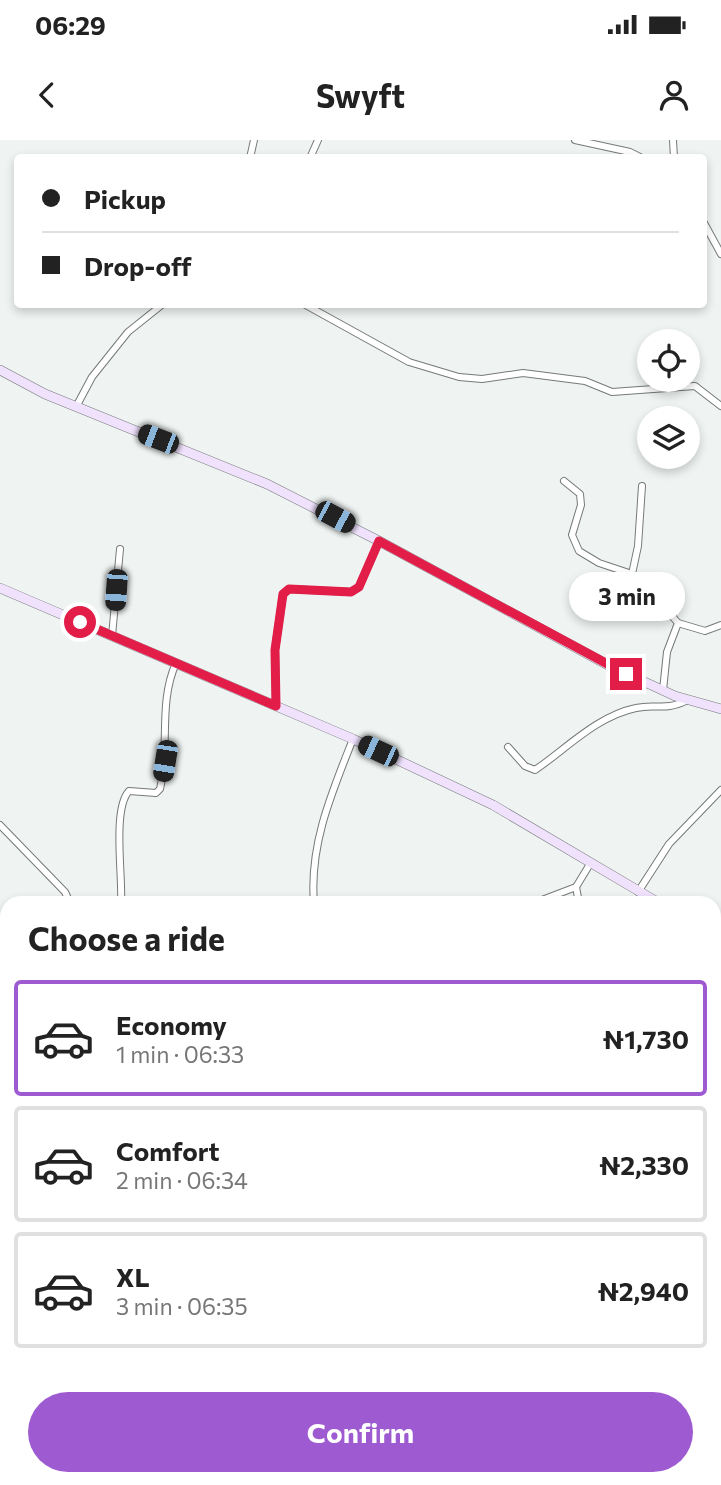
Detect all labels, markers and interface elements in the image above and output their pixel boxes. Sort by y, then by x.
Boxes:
text: 06:29 [35,9,106,40]
text: Swyft [316,75,405,115]
icon: back [28,76,66,114]
icon: person [655,76,693,114]
text: Pickup [84,183,166,214]
text: Drop-off [84,250,191,281]
map controls [637,329,700,469]
button: locate [637,329,700,392]
button: layers [637,406,700,469]
car [135,422,182,456]
car [312,498,359,536]
car [105,568,128,612]
callout: 3 min [568,573,684,622]
text: 3 min [598,582,656,610]
route start [64,606,96,638]
route end [610,658,642,690]
car [355,733,402,769]
car [152,739,179,783]
text: Choose a ride [28,918,225,958]
icon: car [32,1007,95,1070]
text: Economy [116,1009,227,1040]
text: ₦1,730 [603,1023,689,1054]
text: 1 min · 06:33 [116,1040,244,1068]
icon: car [32,1133,95,1196]
text: Comfort [116,1135,219,1166]
text: ₦2,330 [599,1149,689,1180]
text: 2 min · 06:34 [116,1166,248,1194]
icon: car [32,1259,95,1322]
text: XL [116,1261,150,1292]
text: ₦2,940 [598,1275,689,1306]
text: 3 min · 06:35 [116,1292,248,1320]
button: Confirm [28,1392,693,1472]

